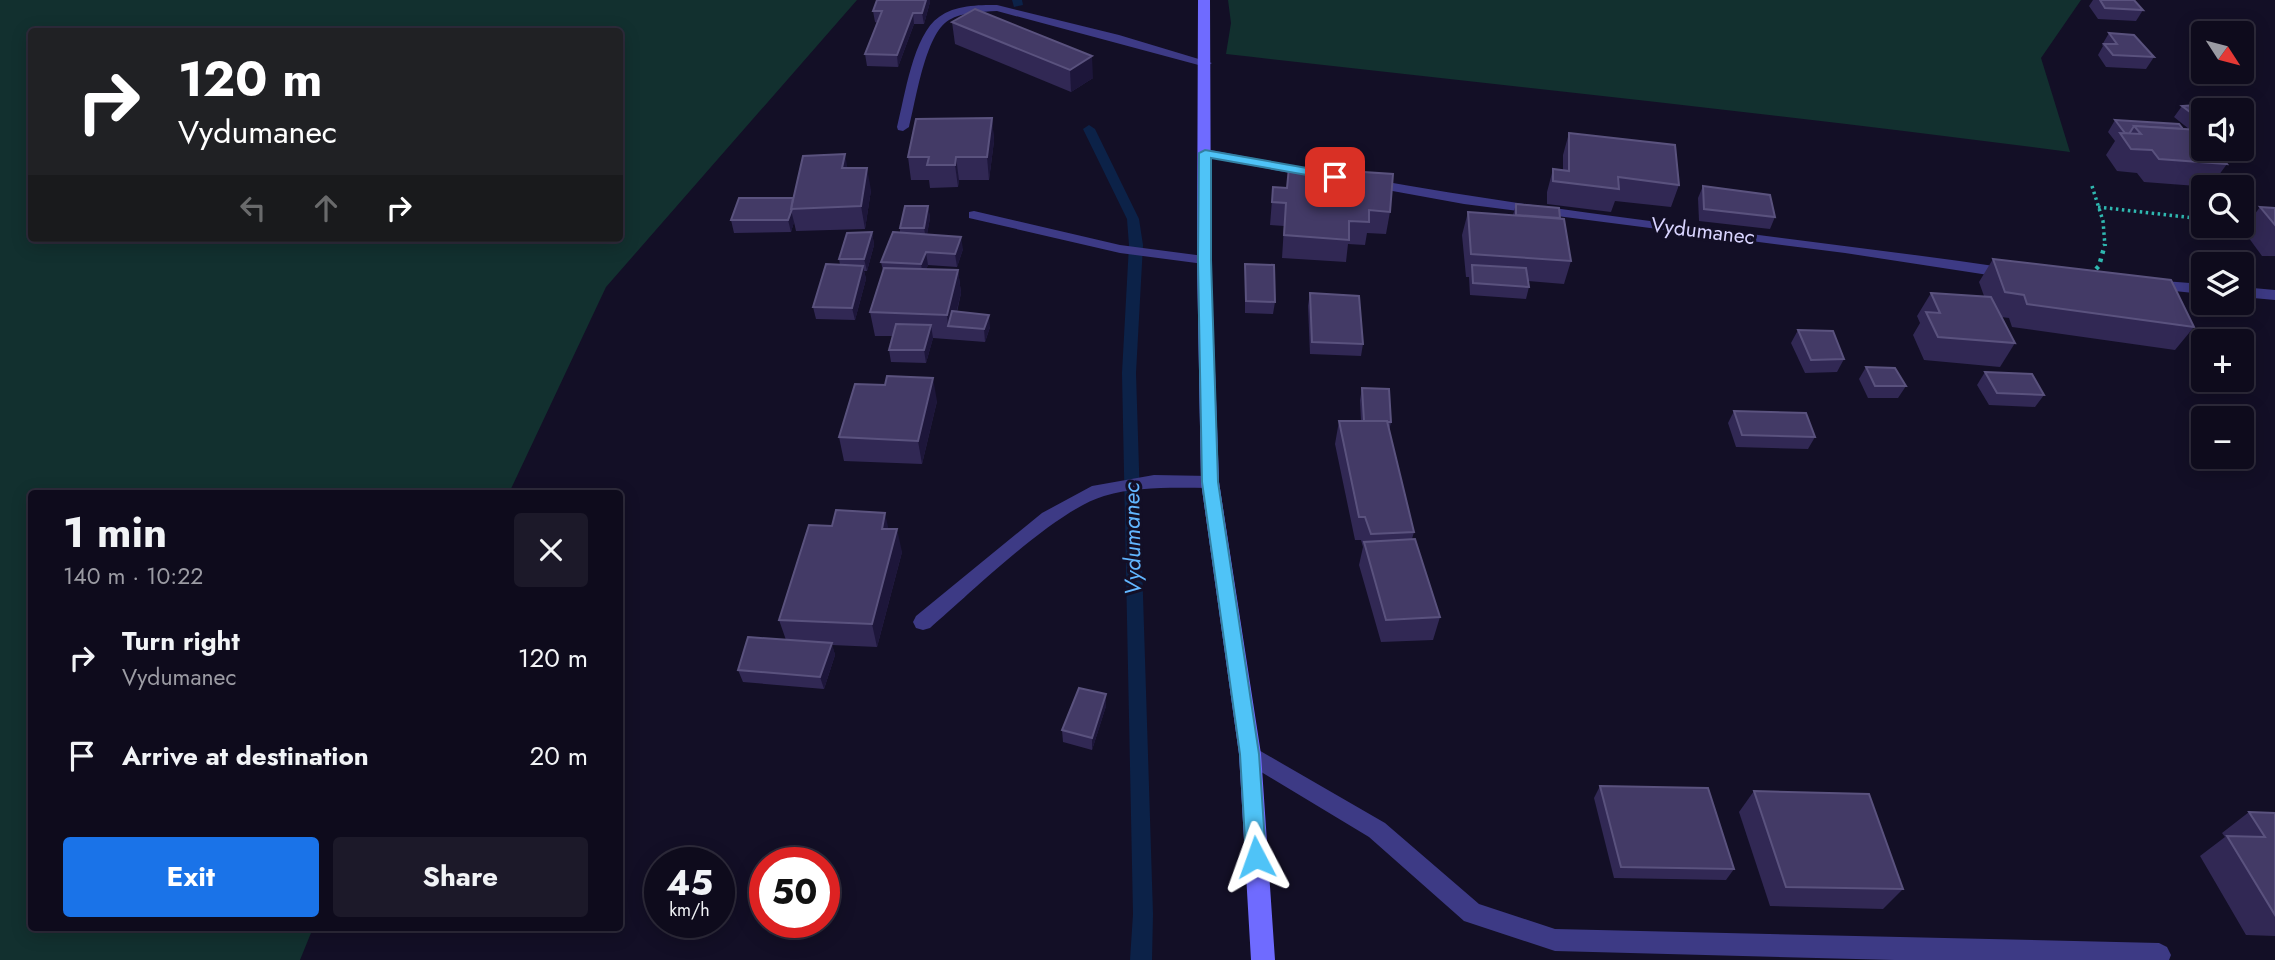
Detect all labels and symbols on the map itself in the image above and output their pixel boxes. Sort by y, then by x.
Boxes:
north arrow [2191,21,2254,84]
pin [1305,147,1365,207]
street label: Vydumanec [1649,210,1757,252]
water label: Vydumanec [1114,482,1150,596]
position arrow [1219,820,1293,894]
speed limit sign: 50 [749,847,840,938]

